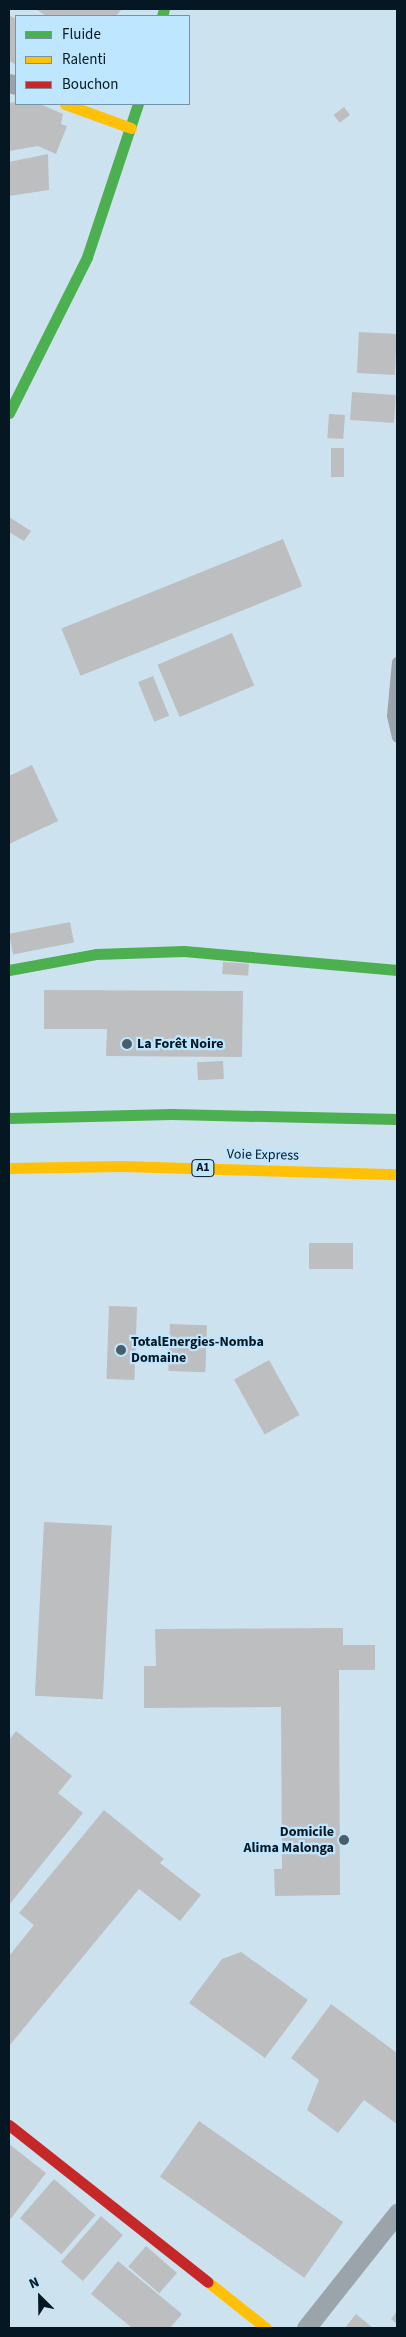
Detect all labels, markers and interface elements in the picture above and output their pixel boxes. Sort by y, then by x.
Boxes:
legend [15,15,190,105]
text: Fluide [62,24,101,45]
text: Ralenti [62,49,106,70]
text: Bouchon [62,74,118,95]
place label: La Forêt Noire [137,1036,224,1052]
marker: La Forêt Noire [121,1038,133,1050]
street label: Voie Express [227,1146,299,1164]
road number: A1 [190,1158,216,1178]
place label: TotalEnergies-Nomba Domaine [131,1334,264,1366]
marker: TotalEnergies-Nomba Domaine [115,1344,127,1356]
place label: Domicile Alima Malonga [244,1824,334,1856]
marker: Domicile Alima Malonga [338,1834,350,1846]
north arrow [15,2272,65,2322]
text: N [26,2272,42,2294]

